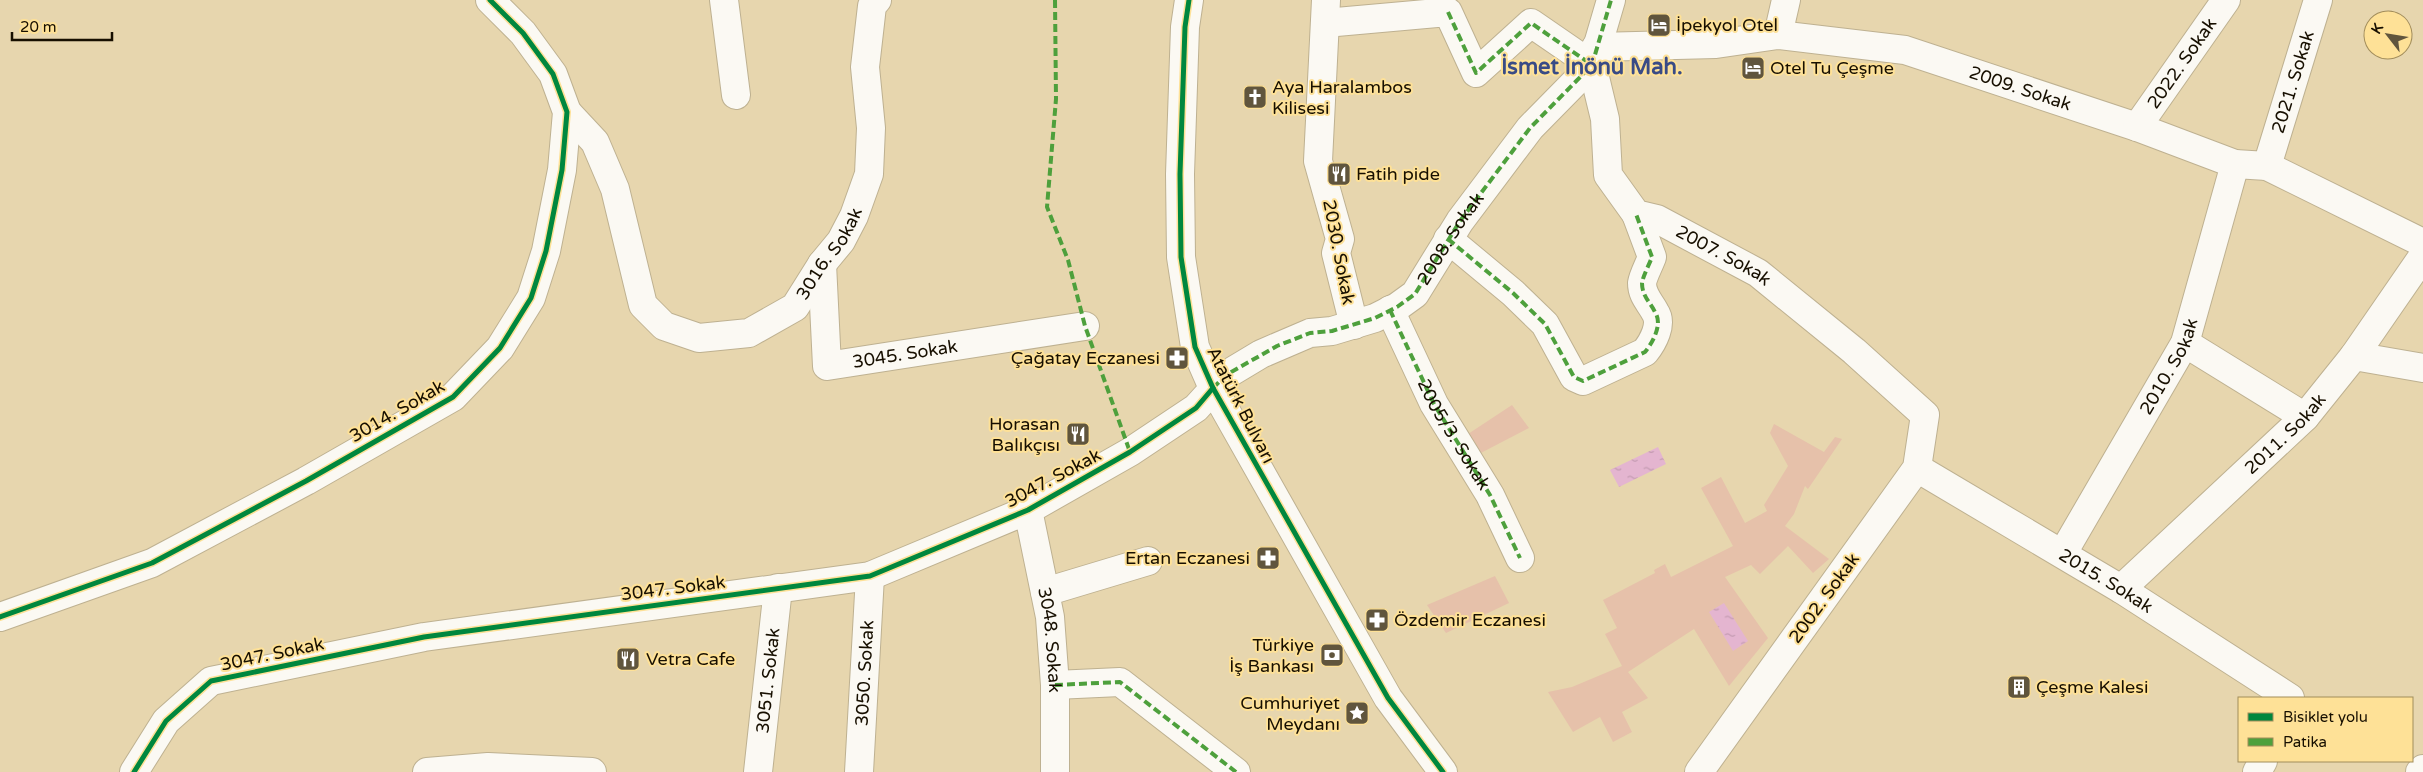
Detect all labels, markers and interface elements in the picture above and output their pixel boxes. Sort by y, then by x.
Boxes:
scale bar [12,10,112,42]
north arrow [2363,10,2413,60]
hotel icon: İpekyol Otel [1646,12,1672,38]
street label: 2022. Sokak [2142,13,2221,113]
place label: İpekyol Otel [1676,14,1778,36]
text: 20 m [20,18,57,36]
text: K [2368,20,2387,37]
street label: 2021. Sokak [2267,28,2319,136]
district label: İsmet İnönü Mah. [1501,53,1683,80]
hotel icon: Otel Tu Çeşme [1740,55,1766,81]
place label: Otel Tu Çeşme [1770,57,1894,79]
street label: 2009. Sokak [1966,61,2074,115]
place label: Aya Haralambos Kilisesi [1272,76,1412,119]
church icon: Aya Haralambos Kilisesi [1242,84,1268,110]
restaurant icon: Fatih pide [1326,161,1352,187]
place label: Fatih pide [1356,163,1440,185]
street label: 2008. Sokak [1412,188,1489,289]
street label: 2030. Sokak [1318,198,1360,306]
street label: 3016. Sokak [791,204,867,304]
street label: 2007. Sokak [1672,220,1776,290]
street label: 2010. Sokak [2135,316,2202,419]
street label: 3045. Sokak [851,335,959,373]
street label: Atatürk Bulvarı [1202,343,1280,467]
pharmacy icon: Çağatay Eczanesi [1164,345,1190,371]
place label: Çağatay Eczanesi [1011,347,1160,369]
street label: 3014. Sokak [346,375,449,447]
street label: 2005/3. Sokak [1413,375,1495,494]
street label: 2011. Sokak [2240,389,2331,479]
place label: Horasan Balıkçısı [989,413,1060,456]
restaurant icon: Horasan Balıkçısı [1065,421,1091,447]
street label: 3047. Sokak [1001,443,1105,512]
street label: 2015. Sokak [2055,544,2157,618]
pharmacy icon: Ertan Eczanesi [1255,545,1281,571]
place label: Ertan Eczanesi [1125,547,1250,569]
street label: 2002. Sokak [1784,548,1864,647]
street label: 3047. Sokak [619,571,727,605]
street label: 3048. Sokak [1033,585,1066,693]
pharmacy icon: Özdemir Eczanesi [1364,607,1390,633]
place label: Özdemir Eczanesi [1394,609,1546,631]
street label: 3050. Sokak [851,619,879,727]
street label: 3051. Sokak [751,626,785,735]
street label: 3047. Sokak [218,632,326,676]
place label: Türkiye İş Bankası [1229,634,1314,677]
bank icon: Türkiye İş Bankası [1319,642,1345,668]
restaurant icon: Vetra Cafe [615,646,641,672]
place label: Vetra Cafe [646,648,735,670]
building icon: Çeşme Kalesi [2006,674,2032,700]
place label: Çeşme Kalesi [2036,676,2148,698]
place label: Cumhuriyet Meydanı [1240,692,1340,735]
legend [2238,697,2413,762]
place icon: Cumhuriyet Meydanı [1344,700,1370,726]
text: Bisiklet yolu [2283,708,2368,726]
text: Patika [2283,733,2327,751]

